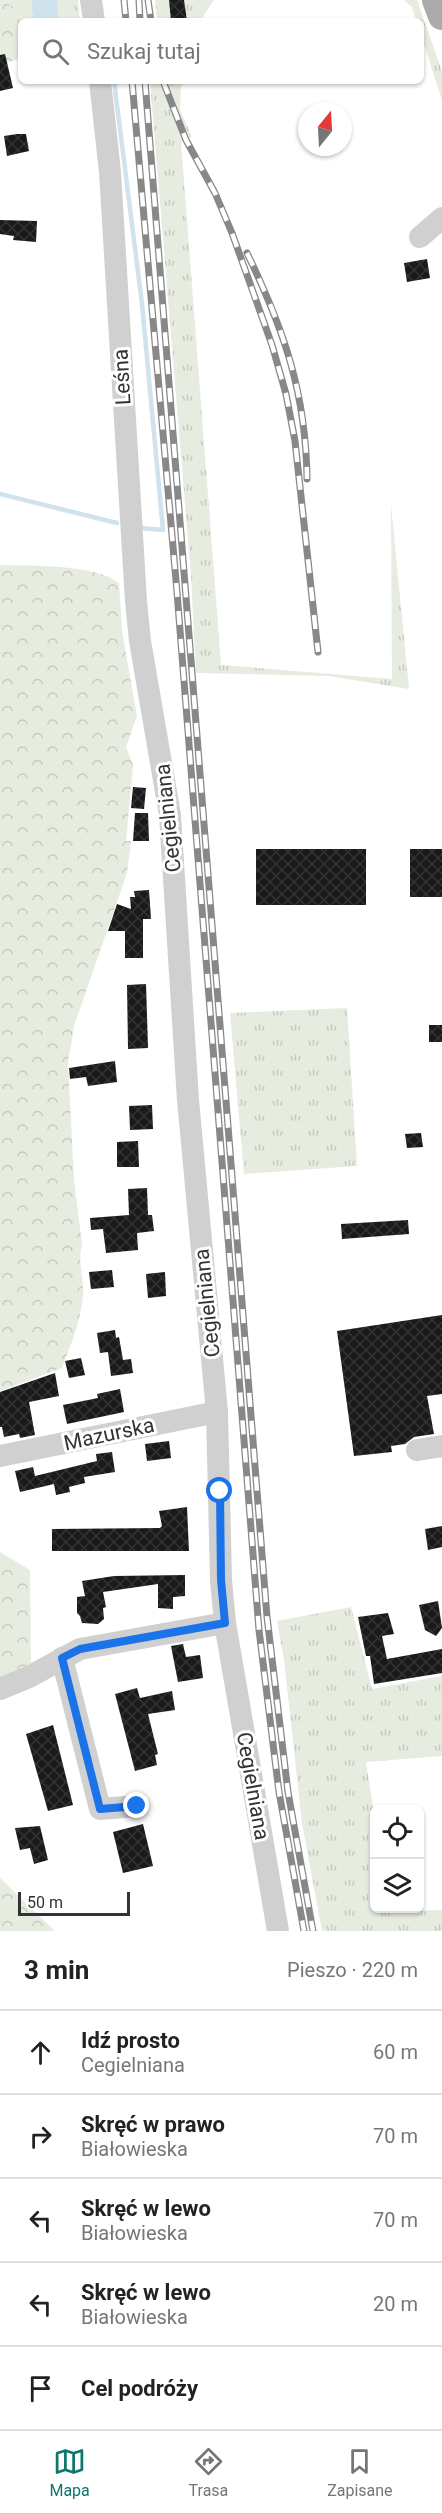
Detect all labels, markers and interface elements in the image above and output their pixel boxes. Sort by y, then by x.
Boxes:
search box [18,18,424,84]
icon: search [39,35,72,68]
text: Szukaj tutaj [87,39,201,64]
north arrow [298,102,352,156]
street label: Leśna [109,348,135,406]
street label: Cegielniana [150,762,186,874]
street label: Cegielniana [189,1247,225,1359]
street label: Mazurska [62,1413,156,1455]
route start [206,1477,232,1503]
street label: Cegielniana [232,1730,274,1842]
route end [123,1792,149,1818]
map controls [370,1805,424,1913]
button: locate [370,1805,424,1859]
button: layers [370,1859,424,1913]
scale bar [18,1889,130,1916]
text: 50 m [27,1893,63,1912]
text: 3 min [24,1955,89,1985]
text: Pieszo · 220 m [287,1958,418,1982]
text: Idź prosto [81,2028,180,2053]
icon: ahead [24,2036,57,2069]
text: 60 m [373,2040,418,2064]
text: Cegielniana [81,2053,185,2077]
text: Skręć w prawo [81,2112,225,2137]
icon: right [24,2120,57,2153]
text: 70 m [373,2124,418,2148]
text: Białowieska [81,2137,188,2161]
text: Skręć w lewo [81,2196,211,2221]
icon: left [24,2204,57,2237]
text: 70 m [373,2208,418,2232]
text: Białowieska [81,2221,188,2245]
text: Skręć w lewo [81,2280,211,2305]
icon: left [24,2288,57,2321]
text: 20 m [373,2292,418,2316]
text: Białowieska [81,2305,188,2329]
icon: arrive [24,2372,57,2405]
text: Cel podróży [81,2376,198,2401]
tab: Mapa [49,2445,90,2500]
tab: Trasa [189,2445,228,2500]
tab: Zapisane [327,2445,393,2500]

